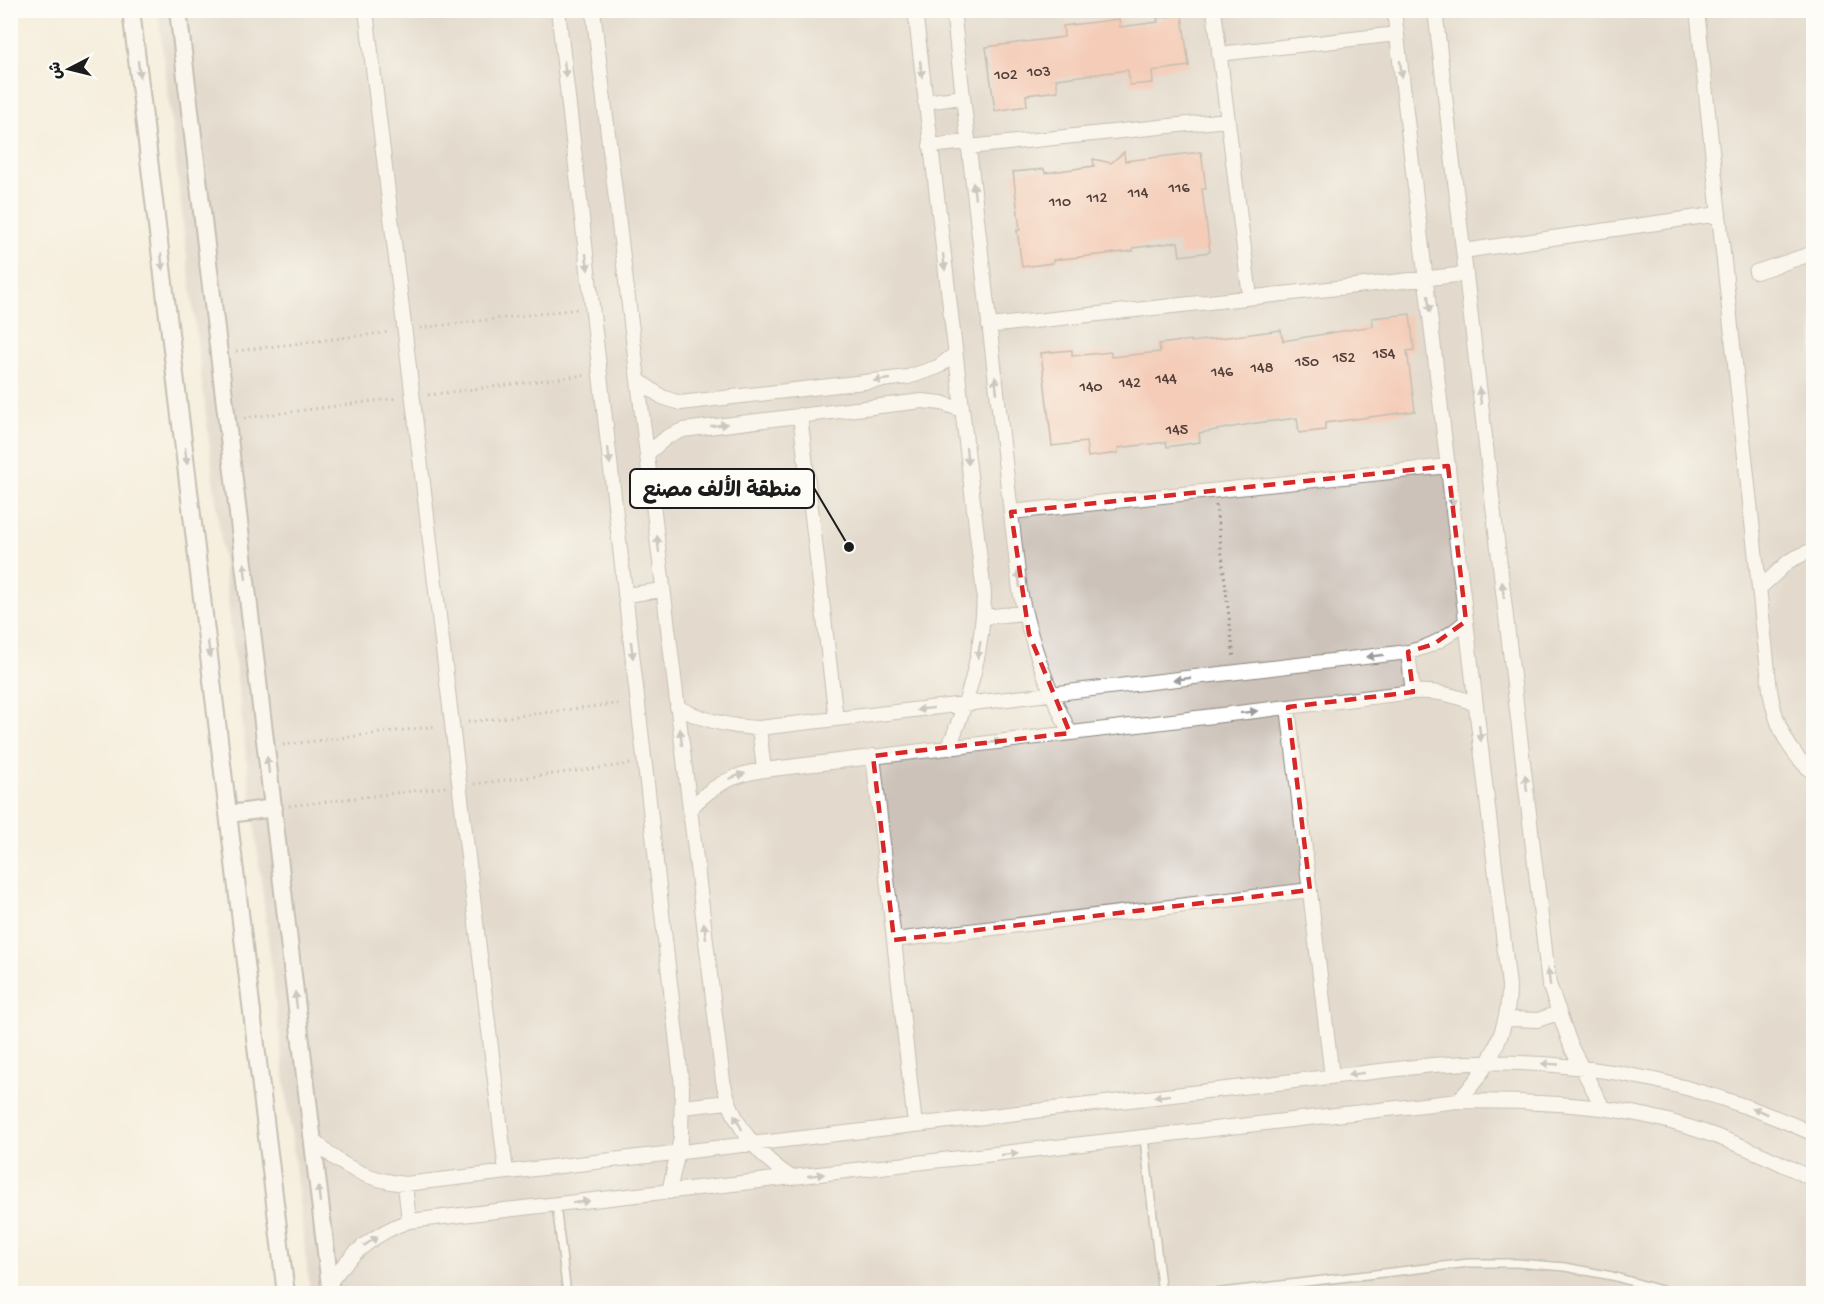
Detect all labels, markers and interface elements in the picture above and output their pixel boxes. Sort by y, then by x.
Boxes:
north arrow [39,39,99,99]
one-way arrow [134,59,143,78]
one-way arrow [560,59,569,78]
one-way arrow [917,59,926,78]
one-way arrow [1396,59,1406,78]
text: ش [47,61,68,80]
house number: 103 [1026,64,1051,83]
house number: 102 [993,67,1018,86]
house number: 116 [1167,180,1190,199]
one-way arrow [969,182,979,201]
house number: 114 [1127,185,1149,204]
house number: 112 [1086,190,1108,209]
house number: 110 [1048,194,1071,213]
one-way arrow [157,253,167,272]
one-way arrow [582,253,592,272]
one-way arrow [940,253,949,272]
one-way arrow [1424,295,1434,314]
house number: 154 [1372,346,1396,365]
house number: 152 [1332,350,1356,369]
house number: 150 [1294,354,1319,373]
house number: 148 [1250,360,1274,379]
house number: 146 [1210,364,1234,383]
house number: 144 [1154,371,1177,390]
one-way arrow [872,375,891,385]
house number: 142 [1118,375,1141,394]
one-way arrow [991,376,1001,395]
house number: 140 [1078,379,1103,398]
one-way arrow [1475,387,1485,406]
one-way arrow [709,421,728,430]
house number: 145 [1165,422,1188,441]
one-way arrow [181,446,190,465]
one-way arrow [963,446,972,465]
one-way arrow [604,447,614,466]
callout: منطقة الألف مصنع [630,469,814,508]
text: منطقة الألف مصنع [642,475,802,505]
one-way arrow [1447,488,1457,507]
one-way arrow [653,534,663,553]
one-way arrow [241,562,250,581]
one-way arrow [1014,569,1023,588]
one-way arrow [1498,580,1508,599]
one-way arrow [204,640,214,659]
one-way arrow [627,640,636,659]
one-way arrow [974,640,983,659]
one-way arrow [1366,651,1385,661]
one-way arrow [1172,674,1191,684]
one-way arrow [916,704,935,714]
one-way arrow [1239,707,1258,717]
one-way arrow [1475,724,1484,743]
one-way arrow [676,728,686,747]
one-way arrow [983,737,1002,747]
one-way arrow [264,755,273,774]
one-way arrow [728,771,746,780]
one-way arrow [1521,774,1531,793]
one-way arrow [700,921,709,940]
one-way arrow [1544,967,1553,986]
one-way arrow [292,991,301,1010]
one-way arrow [1540,1059,1559,1068]
one-way arrow [1346,1069,1365,1079]
one-way arrow [1152,1092,1171,1101]
one-way arrow [1750,1106,1768,1116]
one-way arrow [733,1113,743,1130]
one-way arrow [1001,1149,1020,1158]
one-way arrow [807,1170,826,1180]
one-way arrow [315,1184,324,1203]
one-way arrow [571,1197,590,1207]
one-way arrow [362,1235,378,1247]

